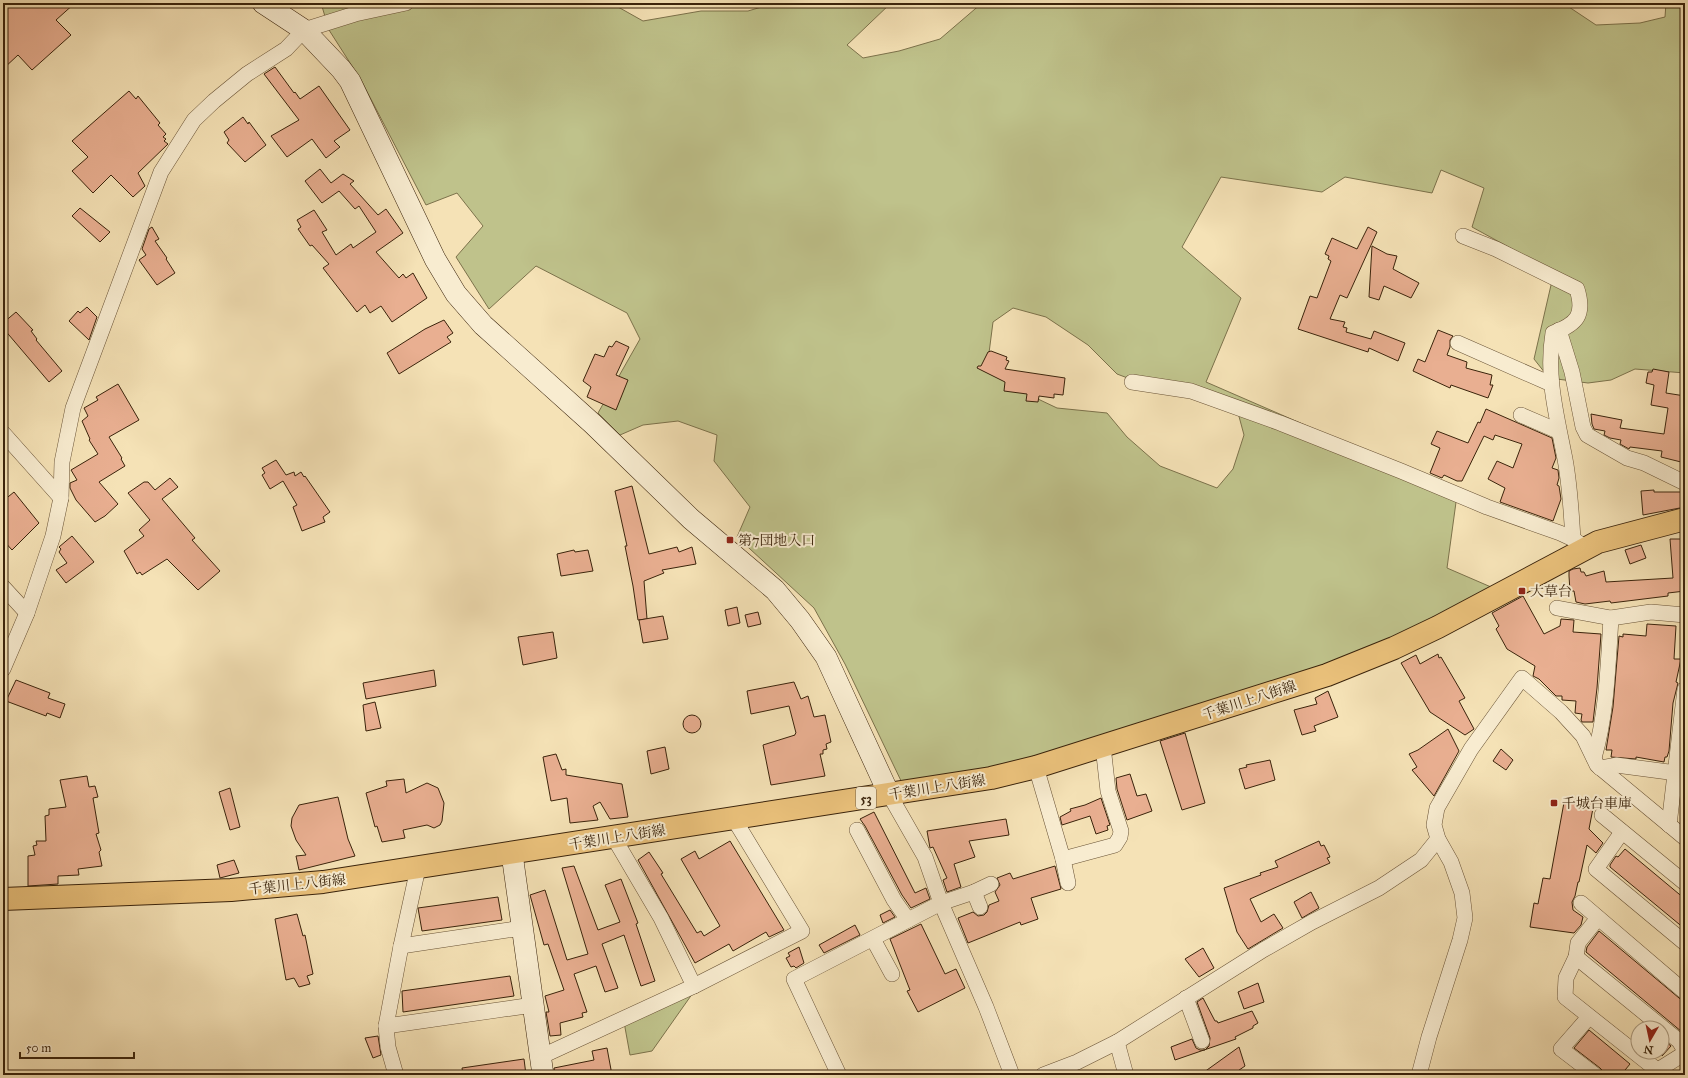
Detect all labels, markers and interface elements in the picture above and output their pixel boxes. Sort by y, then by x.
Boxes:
place label: 第7団地入口 [738,532,815,549]
marker: 第7団地入口 [725,535,735,545]
place label: 大草台 [1530,583,1572,600]
marker: 大草台 [1517,586,1527,596]
street label: 千葉川上八街線 [1200,677,1298,724]
street label: 千葉川上八街線 [887,771,987,804]
road number: 53 [856,787,876,809]
place label: 千城台車庫 [1562,795,1632,812]
marker: 千城台車庫 [1549,798,1559,808]
street label: 千葉川上八街線 [567,821,667,854]
street label: 千葉川上八街線 [247,871,347,898]
north arrow [1630,1020,1670,1060]
scale bar [20,1034,134,1060]
text: 50 m [26,1041,51,1055]
text: N [1642,1042,1654,1057]

